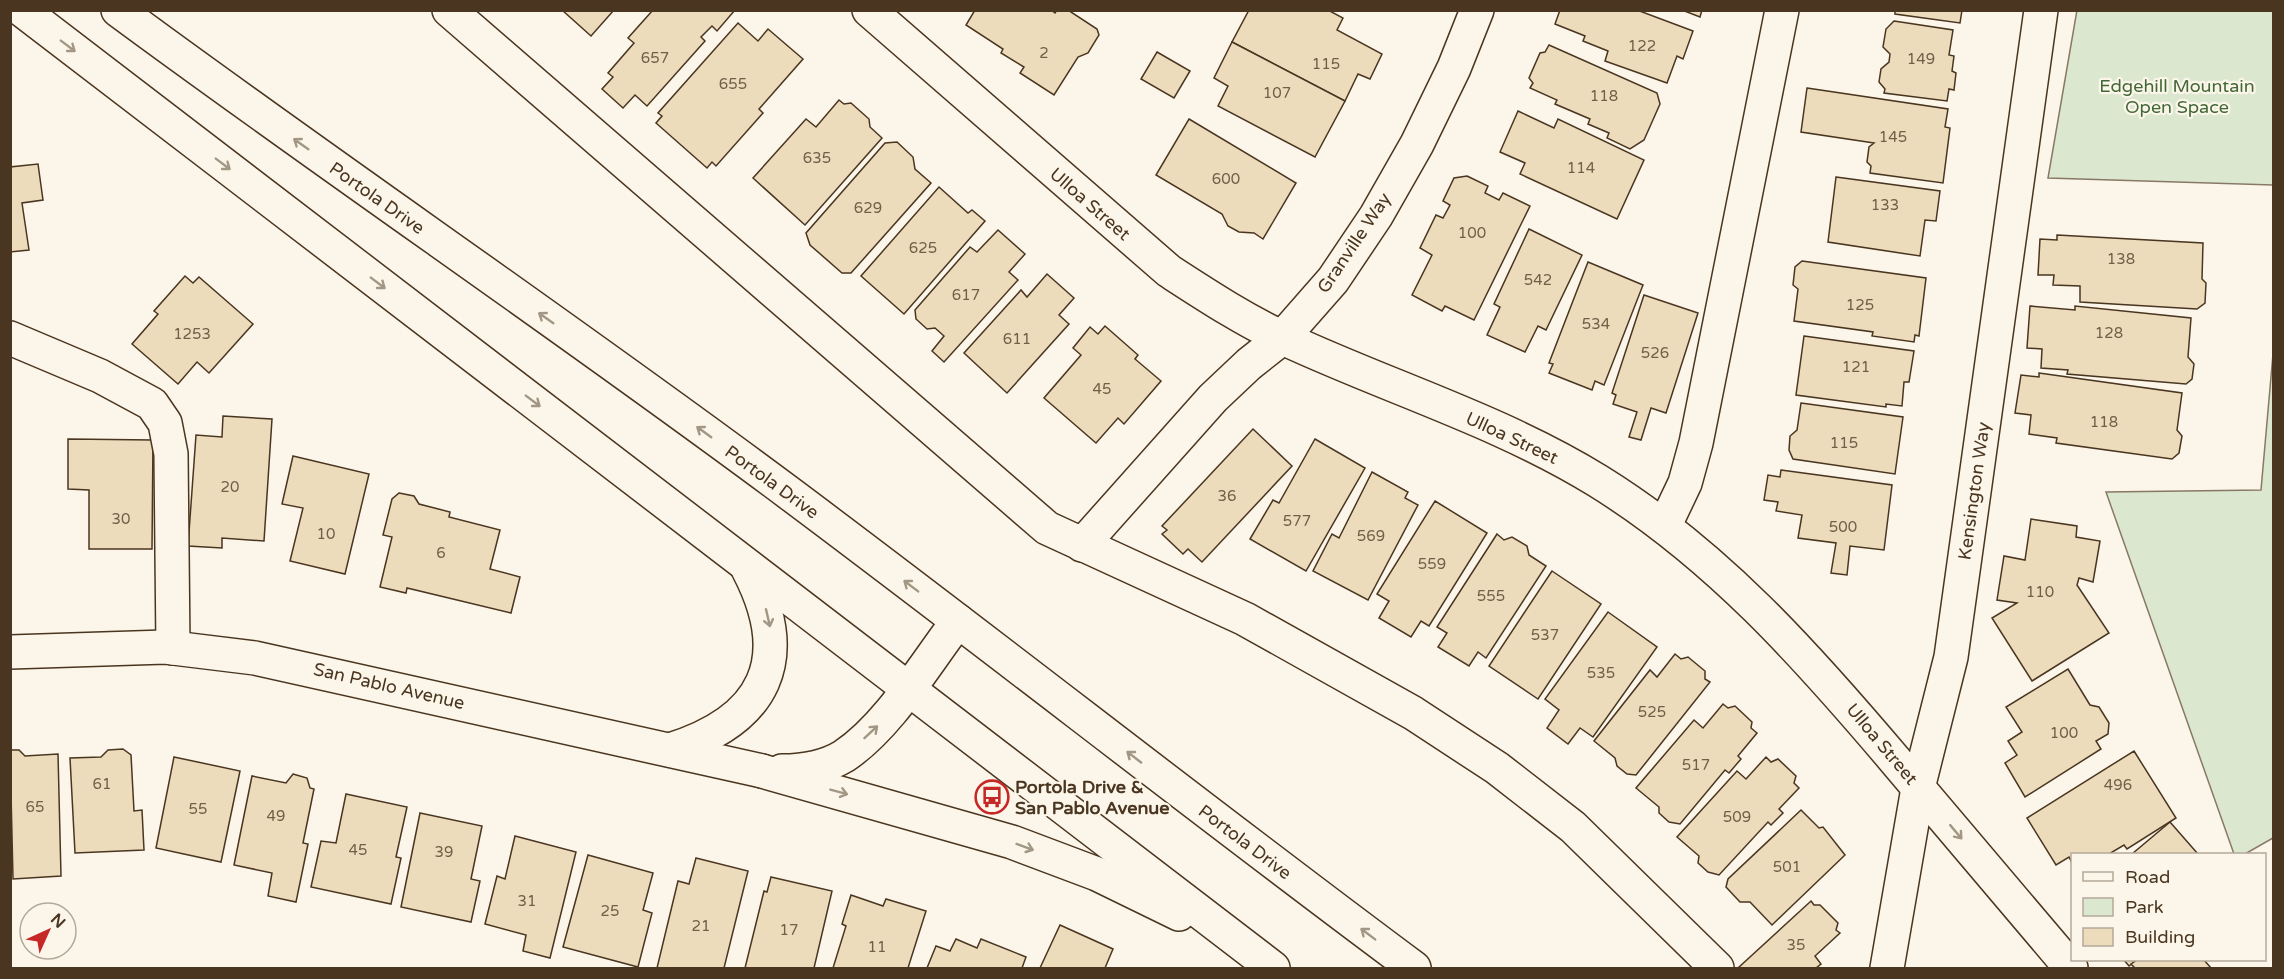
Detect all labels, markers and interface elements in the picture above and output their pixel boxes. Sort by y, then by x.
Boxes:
house number: 122 [1628,37,1656,55]
one-way arrow [60,39,76,52]
house number: 2 [1039,44,1049,62]
house number: 657 [641,49,669,67]
house number: 149 [1907,50,1935,68]
house number: 115 [1312,55,1340,73]
house number: 655 [719,75,747,93]
park label: Edgehill Mountain Open Space [2099,75,2255,118]
house number: 107 [1263,84,1291,102]
house number: 118 [1590,87,1618,105]
house number: 145 [1879,128,1907,146]
one-way arrow [294,138,310,151]
house number: 635 [803,149,831,167]
street label: Portola Drive [325,157,429,239]
one-way arrow [215,158,231,171]
house number: 114 [1567,159,1595,177]
street label: Ulloa Street [1045,163,1135,245]
house number: 600 [1212,170,1240,188]
street label: Granville Way [1312,188,1396,297]
house number: 133 [1871,196,1899,214]
house number: 629 [854,199,882,217]
house number: 100 [1458,224,1486,242]
house number: 625 [909,239,937,257]
house number: 138 [2107,250,2135,268]
house number: 542 [1524,271,1552,289]
one-way arrow [370,276,386,289]
house number: 617 [952,286,980,304]
house number: 125 [1846,296,1874,314]
one-way arrow [538,312,554,324]
house number: 534 [1582,315,1610,333]
house number: 128 [2095,324,2123,342]
house number: 1253 [173,325,211,343]
house number: 611 [1003,330,1031,348]
house number: 526 [1641,344,1669,362]
house number: 121 [1842,358,1870,376]
house number: 45 [1093,380,1111,398]
one-way arrow [524,395,540,408]
street label: Ulloa Street [1462,407,1562,469]
house number: 118 [2090,413,2118,431]
street label: Kensington Way [1953,420,1995,561]
one-way arrow [697,426,713,438]
house number: 115 [1830,434,1858,452]
street label: Portola Drive [721,440,823,524]
house number: 20 [221,478,239,496]
house number: 36 [1218,487,1236,505]
house number: 30 [112,510,130,528]
house number: 577 [1283,512,1311,530]
house number: 500 [1829,518,1857,536]
house number: 10 [317,525,335,543]
house number: 569 [1357,527,1385,545]
house number: 6 [436,544,446,562]
house number: 559 [1418,555,1446,573]
one-way arrow [903,580,919,593]
house number: 110 [2026,583,2054,601]
house number: 555 [1477,587,1505,605]
one-way arrow [762,609,774,628]
house number: 537 [1531,626,1559,644]
street label: San Pablo Avenue [311,658,467,714]
house number: 535 [1587,664,1615,682]
street label: Ulloa Street [1842,699,1923,789]
house number: 525 [1638,703,1666,721]
house number: 100 [2050,724,2078,742]
one-way arrow [864,725,879,739]
one-way arrow [1126,751,1142,764]
house number: 517 [1682,756,1710,774]
house number: 61 [93,775,111,793]
place label: Portola Drive & San Pablo Avenue [1015,776,1169,819]
house number: 496 [2104,776,2132,794]
bus stop icon: Portola Drive & San Pablo Avenue [974,779,1010,815]
one-way arrow [829,786,848,798]
house number: 65 [26,798,44,816]
house number: 55 [189,800,207,818]
street label: Portola Drive [1194,800,1296,884]
house number: 49 [267,807,285,825]
house number: 509 [1723,808,1751,826]
one-way arrow [1949,824,1963,839]
house number: 45 [349,841,367,859]
house number: 39 [435,843,453,861]
one-way arrow [1015,843,1034,854]
legend [2071,853,2266,961]
house number: 501 [1773,858,1801,876]
text: Road [2125,866,2170,888]
house number: 31 [518,892,536,910]
text: Park [2125,896,2164,918]
north arrow [18,901,78,961]
house number: 25 [601,902,619,920]
text: N [46,909,70,933]
house number: 21 [692,917,710,935]
house number: 17 [780,921,798,939]
text: Building [2125,926,2195,948]
one-way arrow [1360,927,1376,940]
house number: 35 [1787,936,1805,954]
house number: 11 [868,938,886,956]

